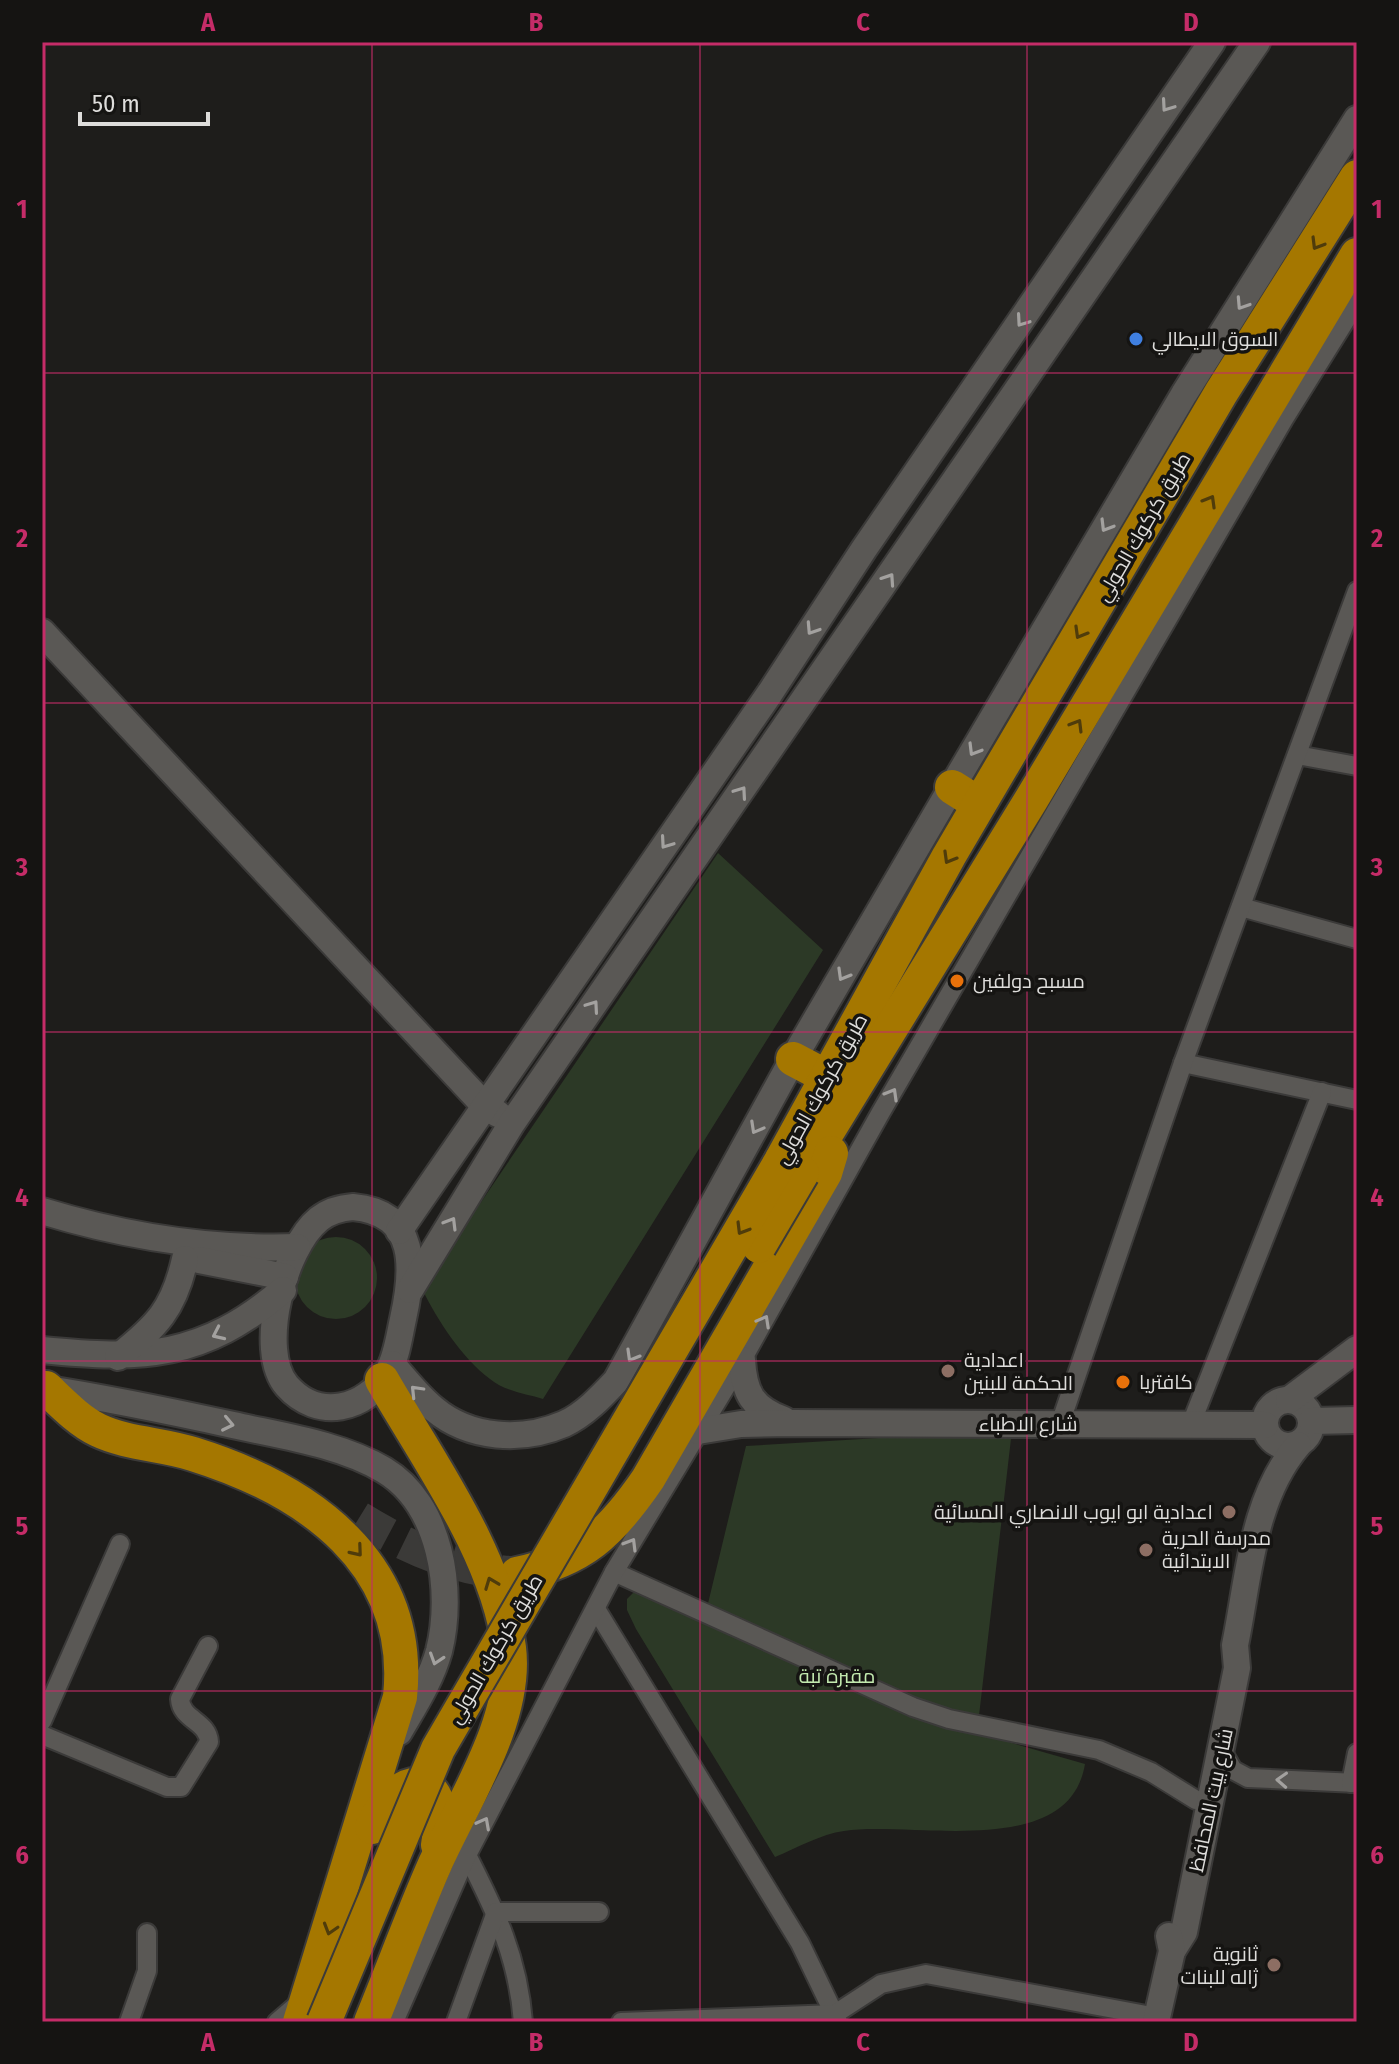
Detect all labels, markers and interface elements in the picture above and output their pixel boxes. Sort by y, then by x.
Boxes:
text: A [200,7,216,38]
text: B [529,7,544,38]
text: C [856,7,870,38]
text: D [1183,7,1199,38]
scale bar [80,76,208,126]
text: 50 m [92,90,140,118]
one-way arrow [1162,97,1177,111]
text: 1 [17,194,28,225]
text: 1 [1372,194,1383,225]
one-way arrow [1311,235,1327,250]
one-way arrow [1237,296,1252,310]
one-way arrow [1017,313,1032,327]
place label: السوق الايطالي [1152,327,1278,355]
marker: السوق الايطالي [1127,330,1145,348]
street label: طريق كركوك الحولي [1091,448,1199,608]
one-way arrow [1200,495,1215,510]
one-way arrow [1100,517,1116,532]
text: 2 [15,523,28,554]
text: 2 [1370,523,1383,554]
one-way arrow [880,573,895,587]
one-way arrow [807,620,822,634]
one-way arrow [1074,624,1090,639]
one-way arrow [1067,719,1083,734]
one-way arrow [968,741,984,756]
one-way arrow [731,787,746,801]
one-way arrow [661,835,676,849]
one-way arrow [943,849,958,864]
text: 3 [15,852,28,883]
text: 3 [1370,852,1383,883]
one-way arrow [837,966,853,981]
place label: مسبح دولفين [973,969,1085,995]
marker: مسبح دولفين [948,972,966,990]
one-way arrow [583,1000,598,1014]
street label: طريق كركوك الحولي [770,1010,876,1170]
one-way arrow [882,1088,897,1103]
one-way arrow [750,1119,766,1134]
text: 4 [15,1182,29,1213]
text: 4 [1370,1182,1384,1213]
one-way arrow [441,1217,456,1232]
one-way arrow [736,1220,752,1234]
one-way arrow [754,1315,770,1329]
one-way arrow [212,1324,227,1340]
one-way arrow [626,1347,641,1362]
place label: اعدادية الحكمة للبنين [964,1348,1073,1396]
marker: اعدادية الحكمة للبنين [939,1362,957,1380]
place label: کافتریا [1139,1370,1193,1394]
marker: کافتریا [1114,1373,1132,1391]
one-way arrow [411,1386,426,1400]
street label: شارع الاطباء [978,1412,1078,1438]
one-way arrow [221,1415,235,1432]
place label: اعدادية ابو ايوب الانصاري المسائية [934,1500,1213,1528]
marker: اعدادية ابو ايوب الانصاري المسائية [1220,1503,1238,1521]
text: 5 [16,1511,29,1542]
text: 5 [1371,1511,1384,1542]
place label: مدرسة الحرية الابتدائية [1162,1526,1271,1573]
one-way arrow [621,1538,637,1553]
marker: مدرسة الحرية الابتدائية [1137,1541,1155,1559]
one-way arrow [347,1542,362,1556]
street label: طريق كركوك الحولي [443,1570,551,1730]
one-way arrow [484,1576,501,1590]
one-way arrow [429,1651,445,1665]
park label: مقبرة تبة [799,1664,875,1688]
street label: شارع بيت المحافظ [1184,1726,1240,1874]
one-way arrow [1275,1771,1288,1788]
one-way arrow [474,1817,489,1832]
text: 6 [15,1840,29,1871]
text: 6 [1370,1840,1384,1871]
one-way arrow [323,1922,339,1936]
place label: ثانوية ژاله للبنات [1181,1942,1259,1989]
marker: ثانوية ژاله للبنات [1265,1956,1283,1974]
text: A [200,2027,216,2058]
text: B [529,2027,544,2058]
text: C [856,2027,870,2058]
text: D [1183,2027,1199,2058]

